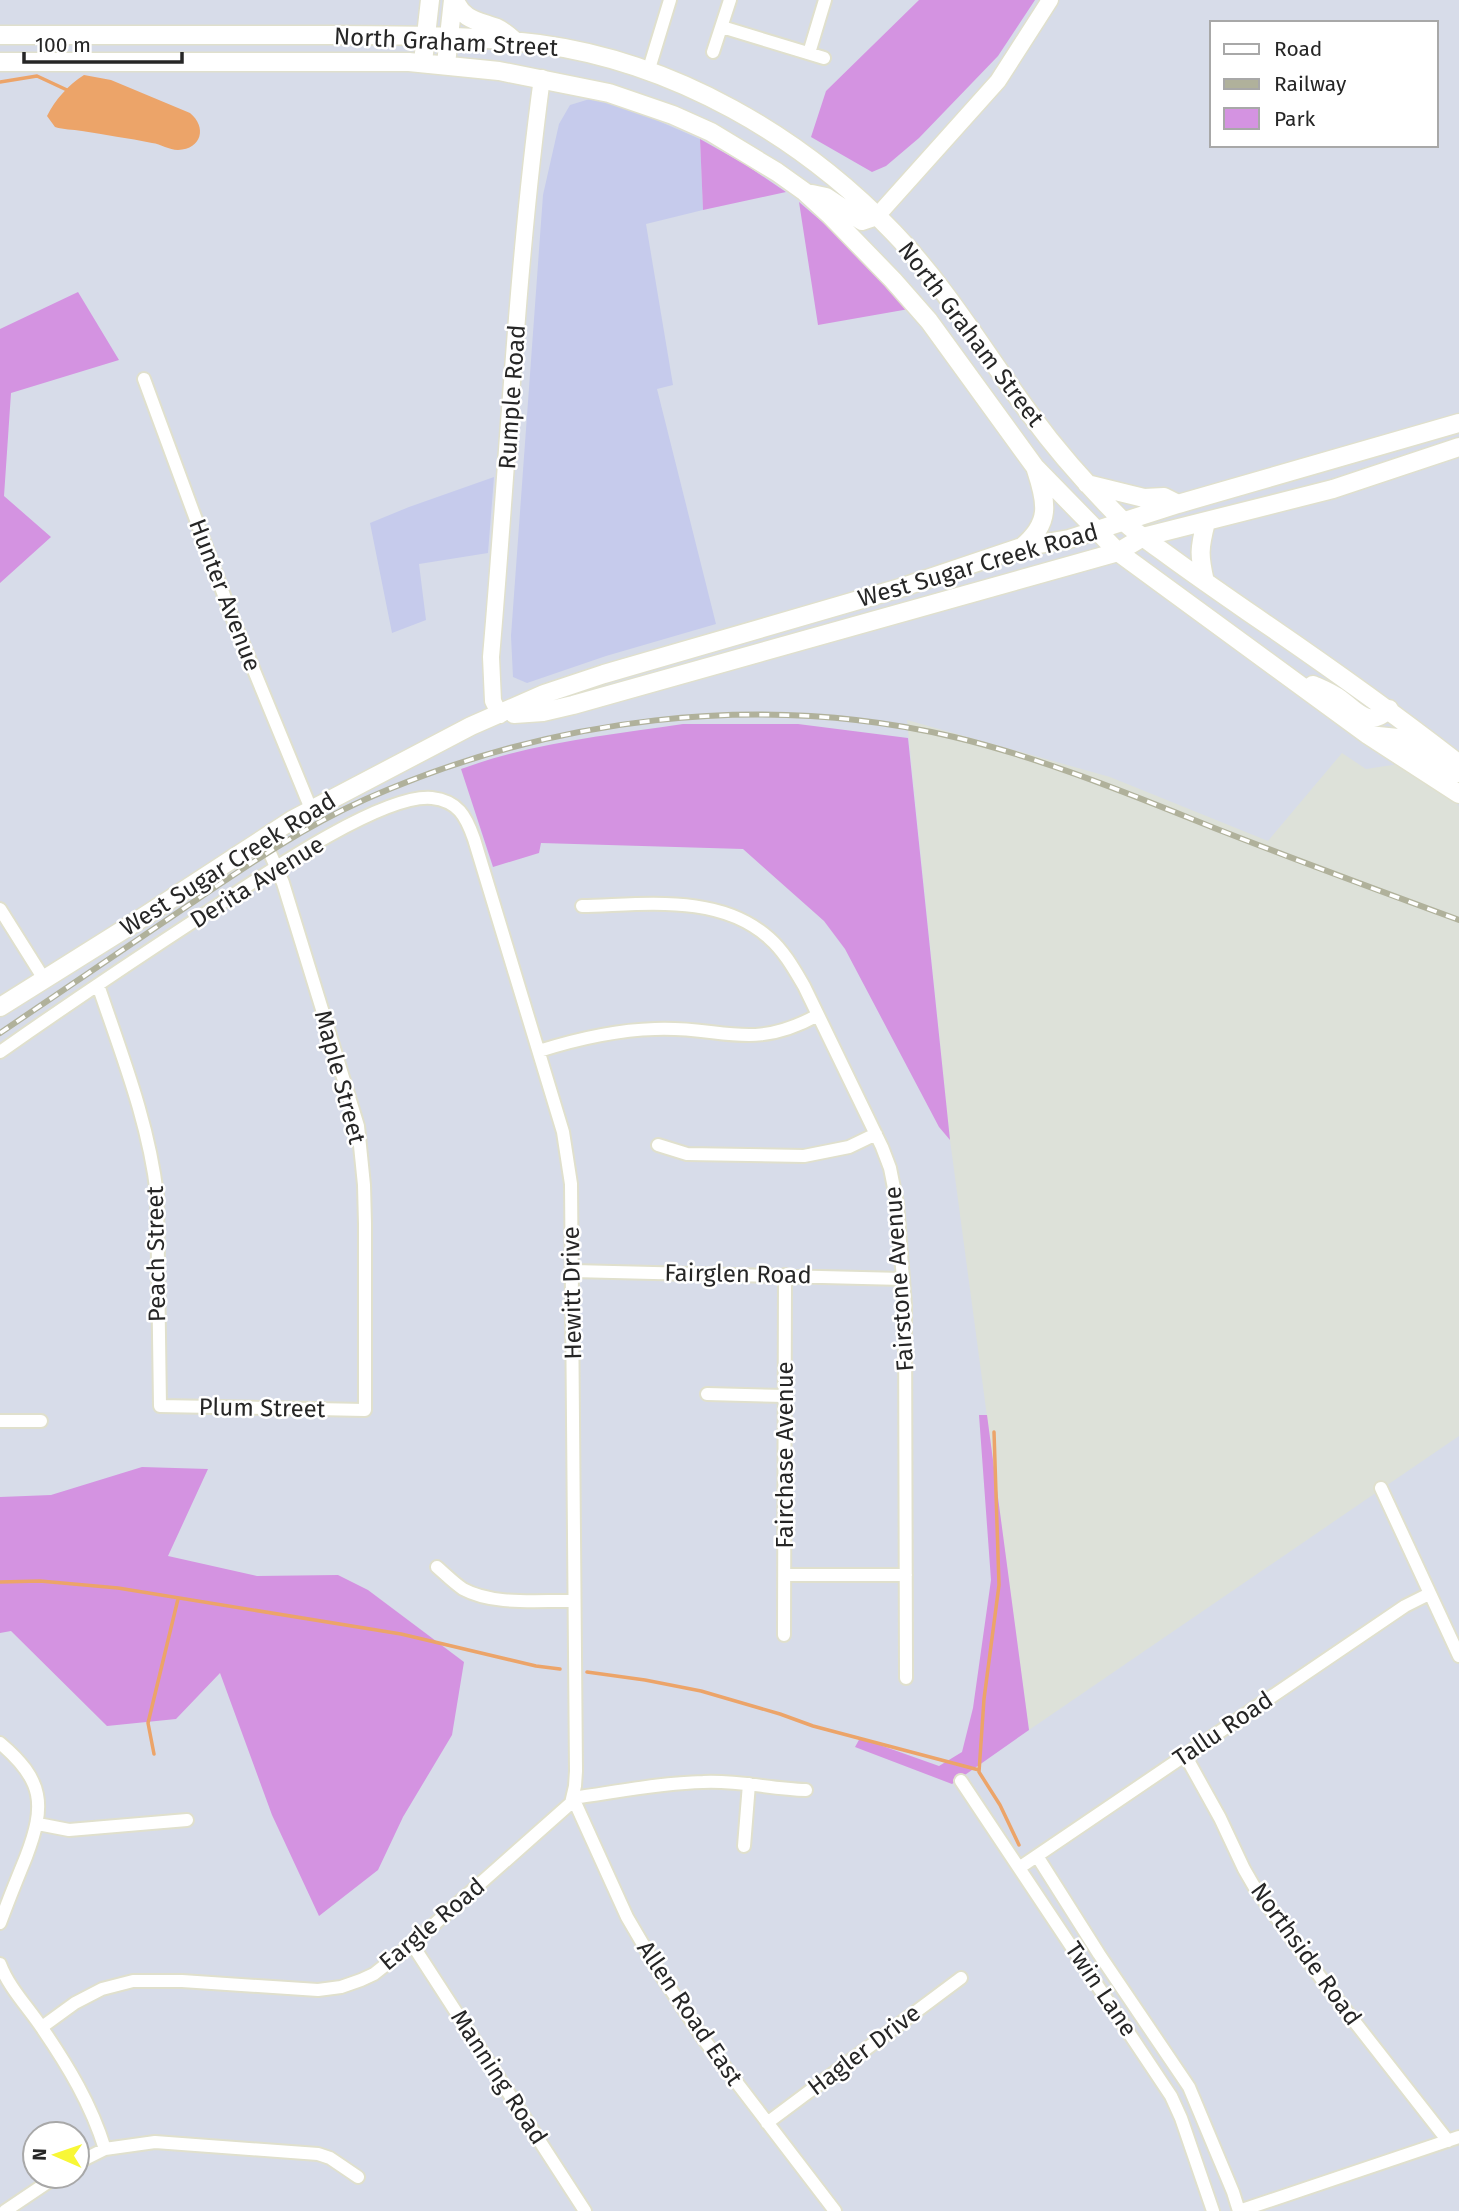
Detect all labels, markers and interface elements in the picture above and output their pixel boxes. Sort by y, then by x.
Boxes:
scale bar [24,21,182,65]
legend [1210,21,1438,147]
street label: North Graham Street [333,22,559,62]
text: 100 m [35,32,91,58]
text: Road [1274,36,1322,62]
text: Railway [1274,71,1347,97]
text: Park [1274,106,1316,132]
street label: North Graham Street [892,236,1050,432]
street label: Rumple Road [493,324,531,470]
street label: Hunter Avenue [183,515,267,675]
street label: West Sugar Creek Road [855,517,1101,613]
street label: West Sugar Creek Road [115,786,341,942]
street label: Derita Avenue [185,830,329,934]
street label: Maple Street [309,1007,371,1147]
street label: Peach Street [141,1185,171,1322]
street label: Fairstone Avenue [879,1185,919,1373]
street label: Hewitt Drive [557,1226,587,1360]
street label: Fairglen Road [664,1259,812,1289]
street label: Fairchase Avenue [771,1361,799,1549]
street label: Plum Street [198,1393,326,1423]
street label: Tallu Road [1168,1686,1278,1772]
street label: Eargle Road [374,1872,490,1976]
street label: Northside Road [1245,1877,1367,2031]
street label: Allen Road East [631,1935,749,2091]
street label: Twin Lane [1059,1936,1143,2042]
street label: Hagler Drive [802,1999,926,2101]
street label: Manning Road [445,2004,553,2150]
north arrow [21,2120,91,2190]
text: N [28,2148,51,2161]

